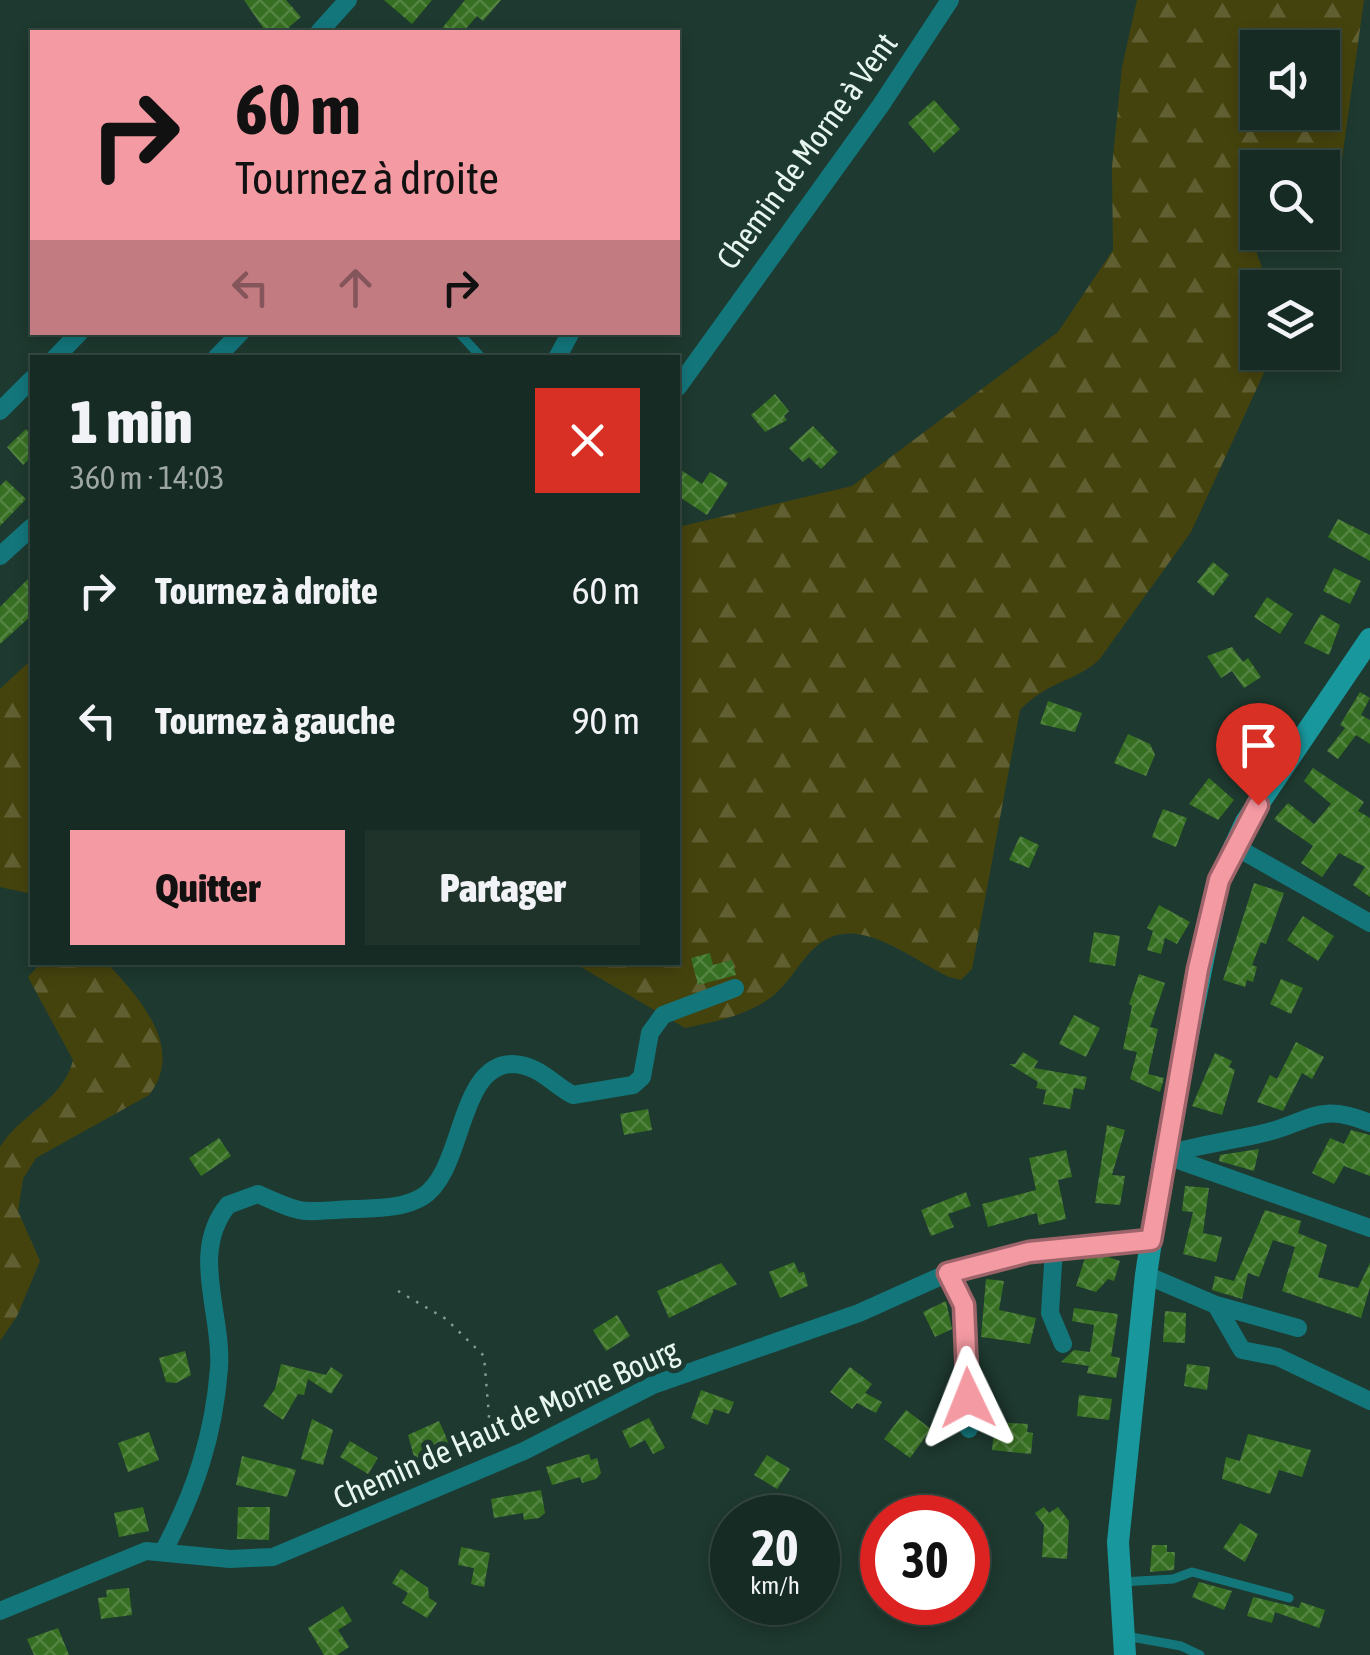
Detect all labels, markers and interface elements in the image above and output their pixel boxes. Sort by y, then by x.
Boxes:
street label: Chemin de Morne à Vent [709,26,905,276]
map controls [1240,30,1340,370]
button: sound [1240,30,1340,130]
text: 60 m [235,69,361,149]
icon: right [70,70,200,200]
button: search [1240,150,1340,250]
text: Tournez à droite [235,152,499,204]
icon: left [223,260,278,315]
icon: ahead [328,260,383,315]
icon: right [433,260,488,315]
button: layers [1240,270,1340,370]
text: 1 min [70,387,193,456]
button: close [535,388,640,493]
text: 360 m · 14:03 [70,459,225,496]
icon: right [70,563,125,618]
text: Tournez à droite [155,569,378,612]
text: 60 m [572,569,640,612]
icon: left [70,693,125,748]
text: Tournez à gauche [155,699,396,742]
text: 90 m [572,699,640,742]
pin [1216,703,1301,806]
icon: arrive [1231,718,1286,773]
button: Quitter [70,830,345,945]
button: Partager [365,830,640,945]
street label: Chemin de Haut de Morne Bourg [328,1331,684,1516]
position arrow [916,1346,1020,1450]
speed limit sign: 30 [860,1495,990,1625]
text: 20 [751,1519,798,1577]
text: km/h [750,1571,800,1599]

